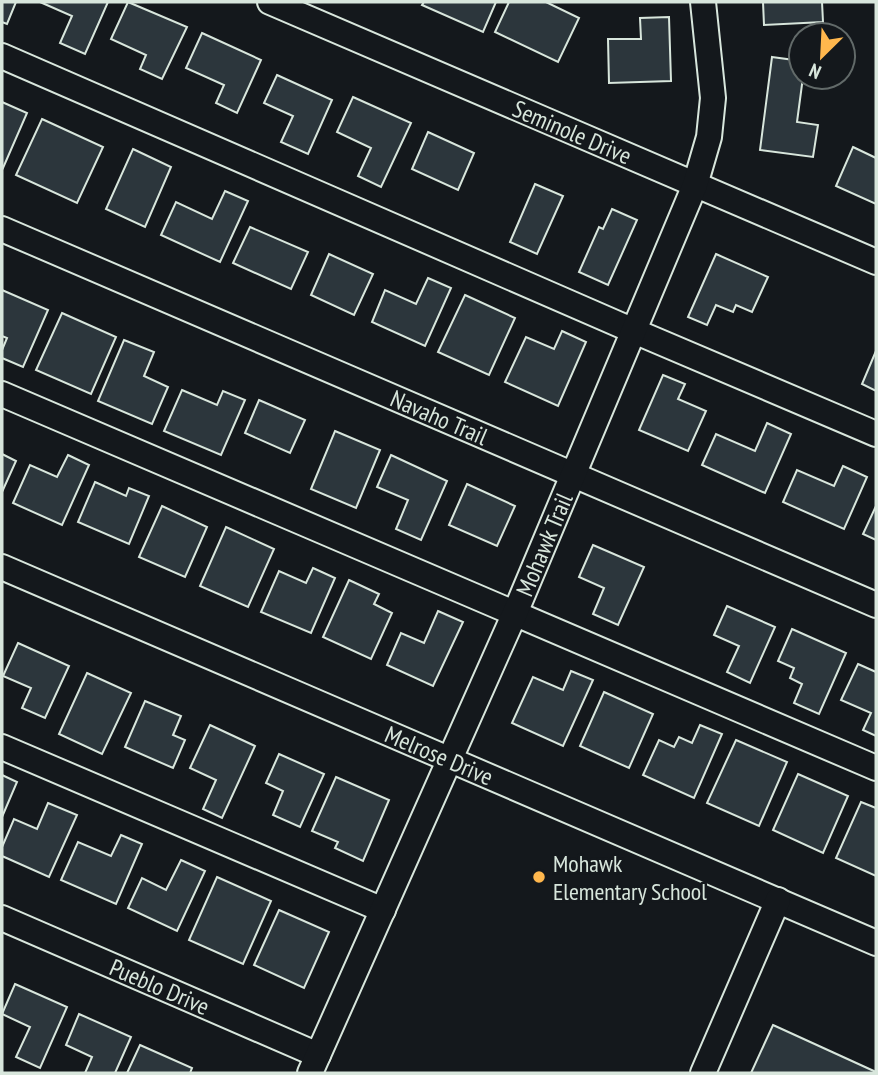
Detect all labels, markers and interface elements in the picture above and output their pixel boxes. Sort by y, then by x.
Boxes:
north arrow [787,21,857,91]
text: N [806,58,825,85]
street label: Seminole Drive [508,93,636,171]
street label: Navaho Trail [386,383,493,452]
street label: Mohawk Trail [508,488,579,601]
street label: Melrose Drive [381,718,498,792]
place label: Mohawk Elementary School [553,848,707,907]
marker: Mohawk Elementary School [531,869,547,885]
street label: Pueblo Drive [105,951,214,1022]

